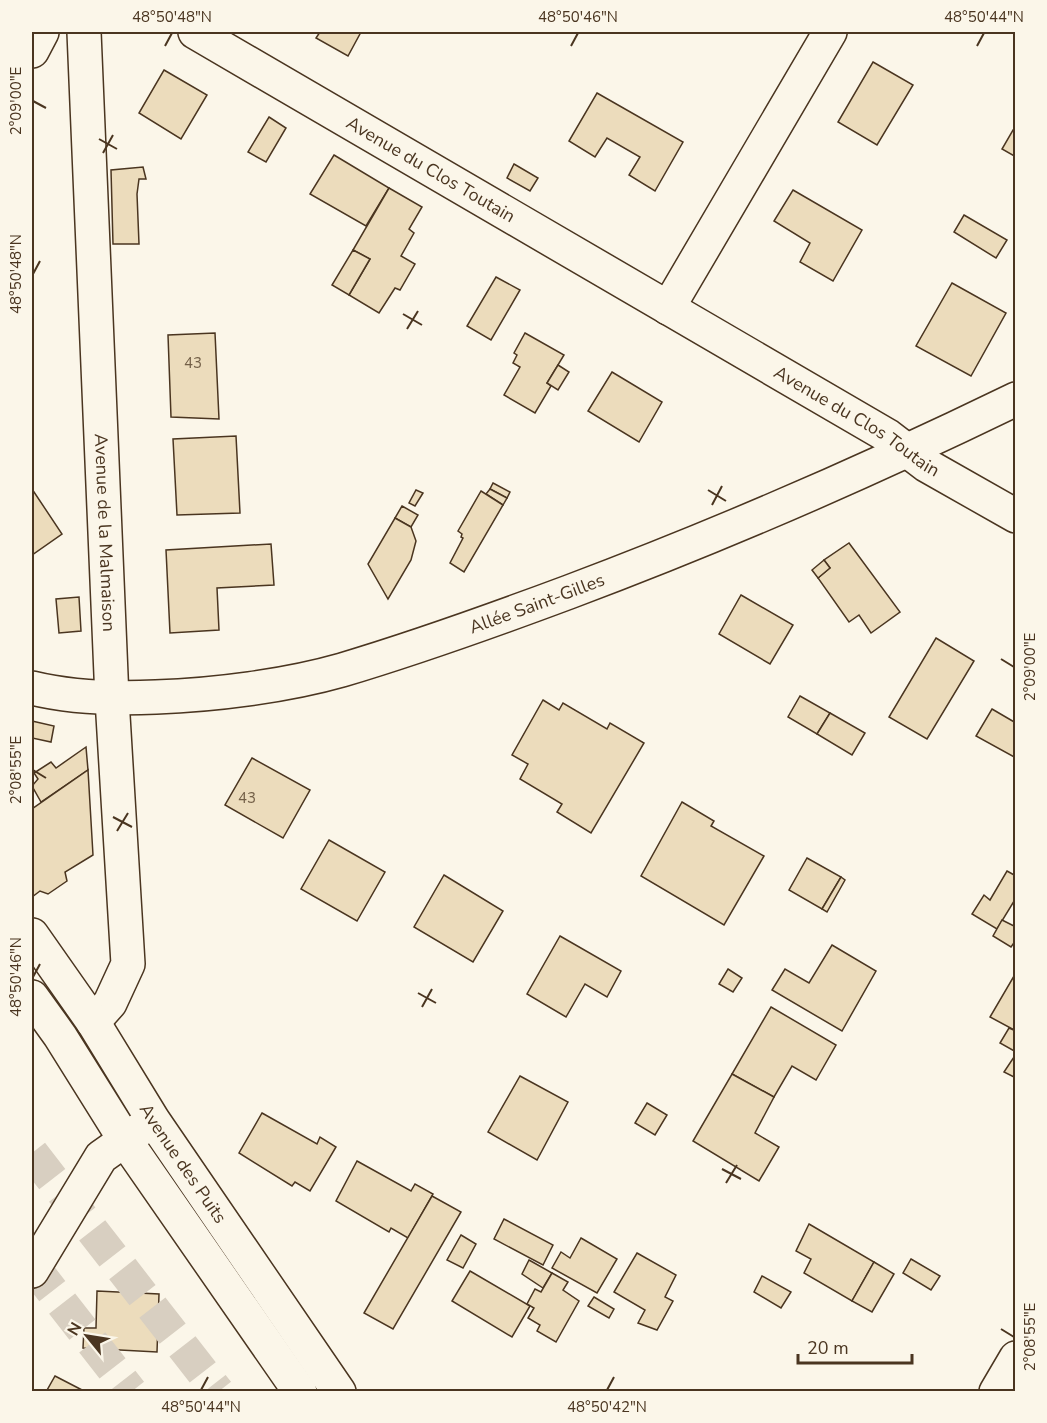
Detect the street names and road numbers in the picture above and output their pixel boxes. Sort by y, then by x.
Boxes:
street label: Avenue du Clos Toutain [342,111,520,228]
street label: Avenue du Clos Toutain [770,360,944,482]
street label: Avenue de la Malmaison [89,433,121,632]
street label: Allée Saint-Gilles [466,568,608,639]
street label: Avenue des Puits [134,1099,232,1228]

